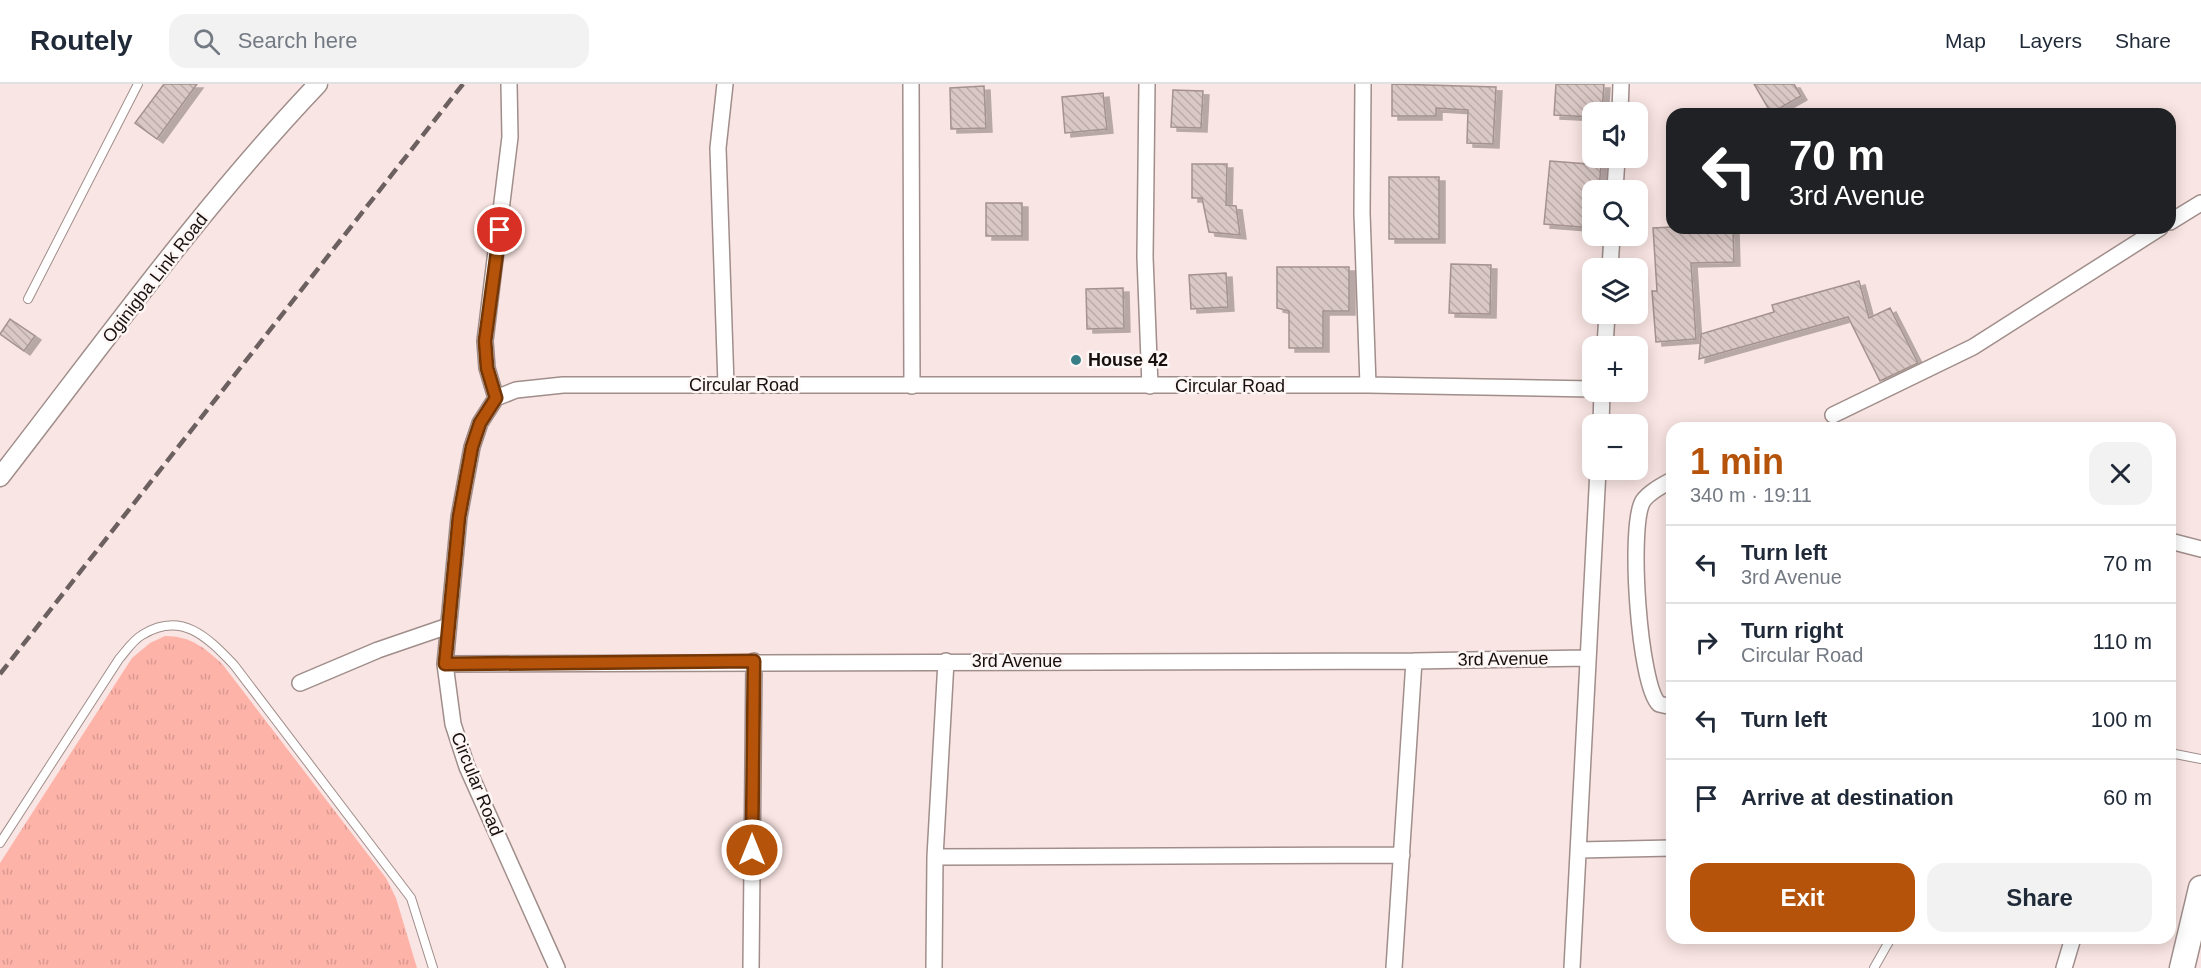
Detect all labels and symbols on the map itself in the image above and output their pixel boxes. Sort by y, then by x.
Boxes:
pin [474,204,525,255]
street label: Oginigba Link Road [98,210,212,346]
place label: House 42 [1088,350,1168,370]
marker: House 42 [1069,353,1083,367]
street label: Circular Road [689,375,799,395]
street label: Circular Road [1175,376,1285,396]
street label: 3rd Avenue [1457,648,1549,670]
street label: 3rd Avenue [972,651,1062,671]
street label: Circular Road [447,729,507,839]
position arrow [720,818,784,882]

